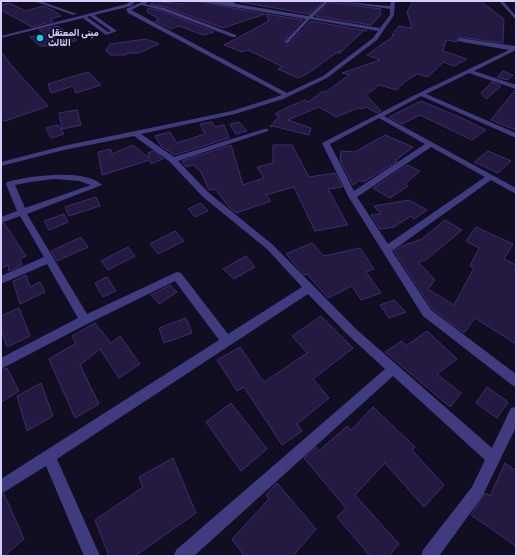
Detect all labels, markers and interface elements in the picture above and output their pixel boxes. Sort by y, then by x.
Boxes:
place label: مبنى المعتقل الثالث [48,28,99,48]
marker: مبنى المعتقل الثالث [35,33,45,43]

